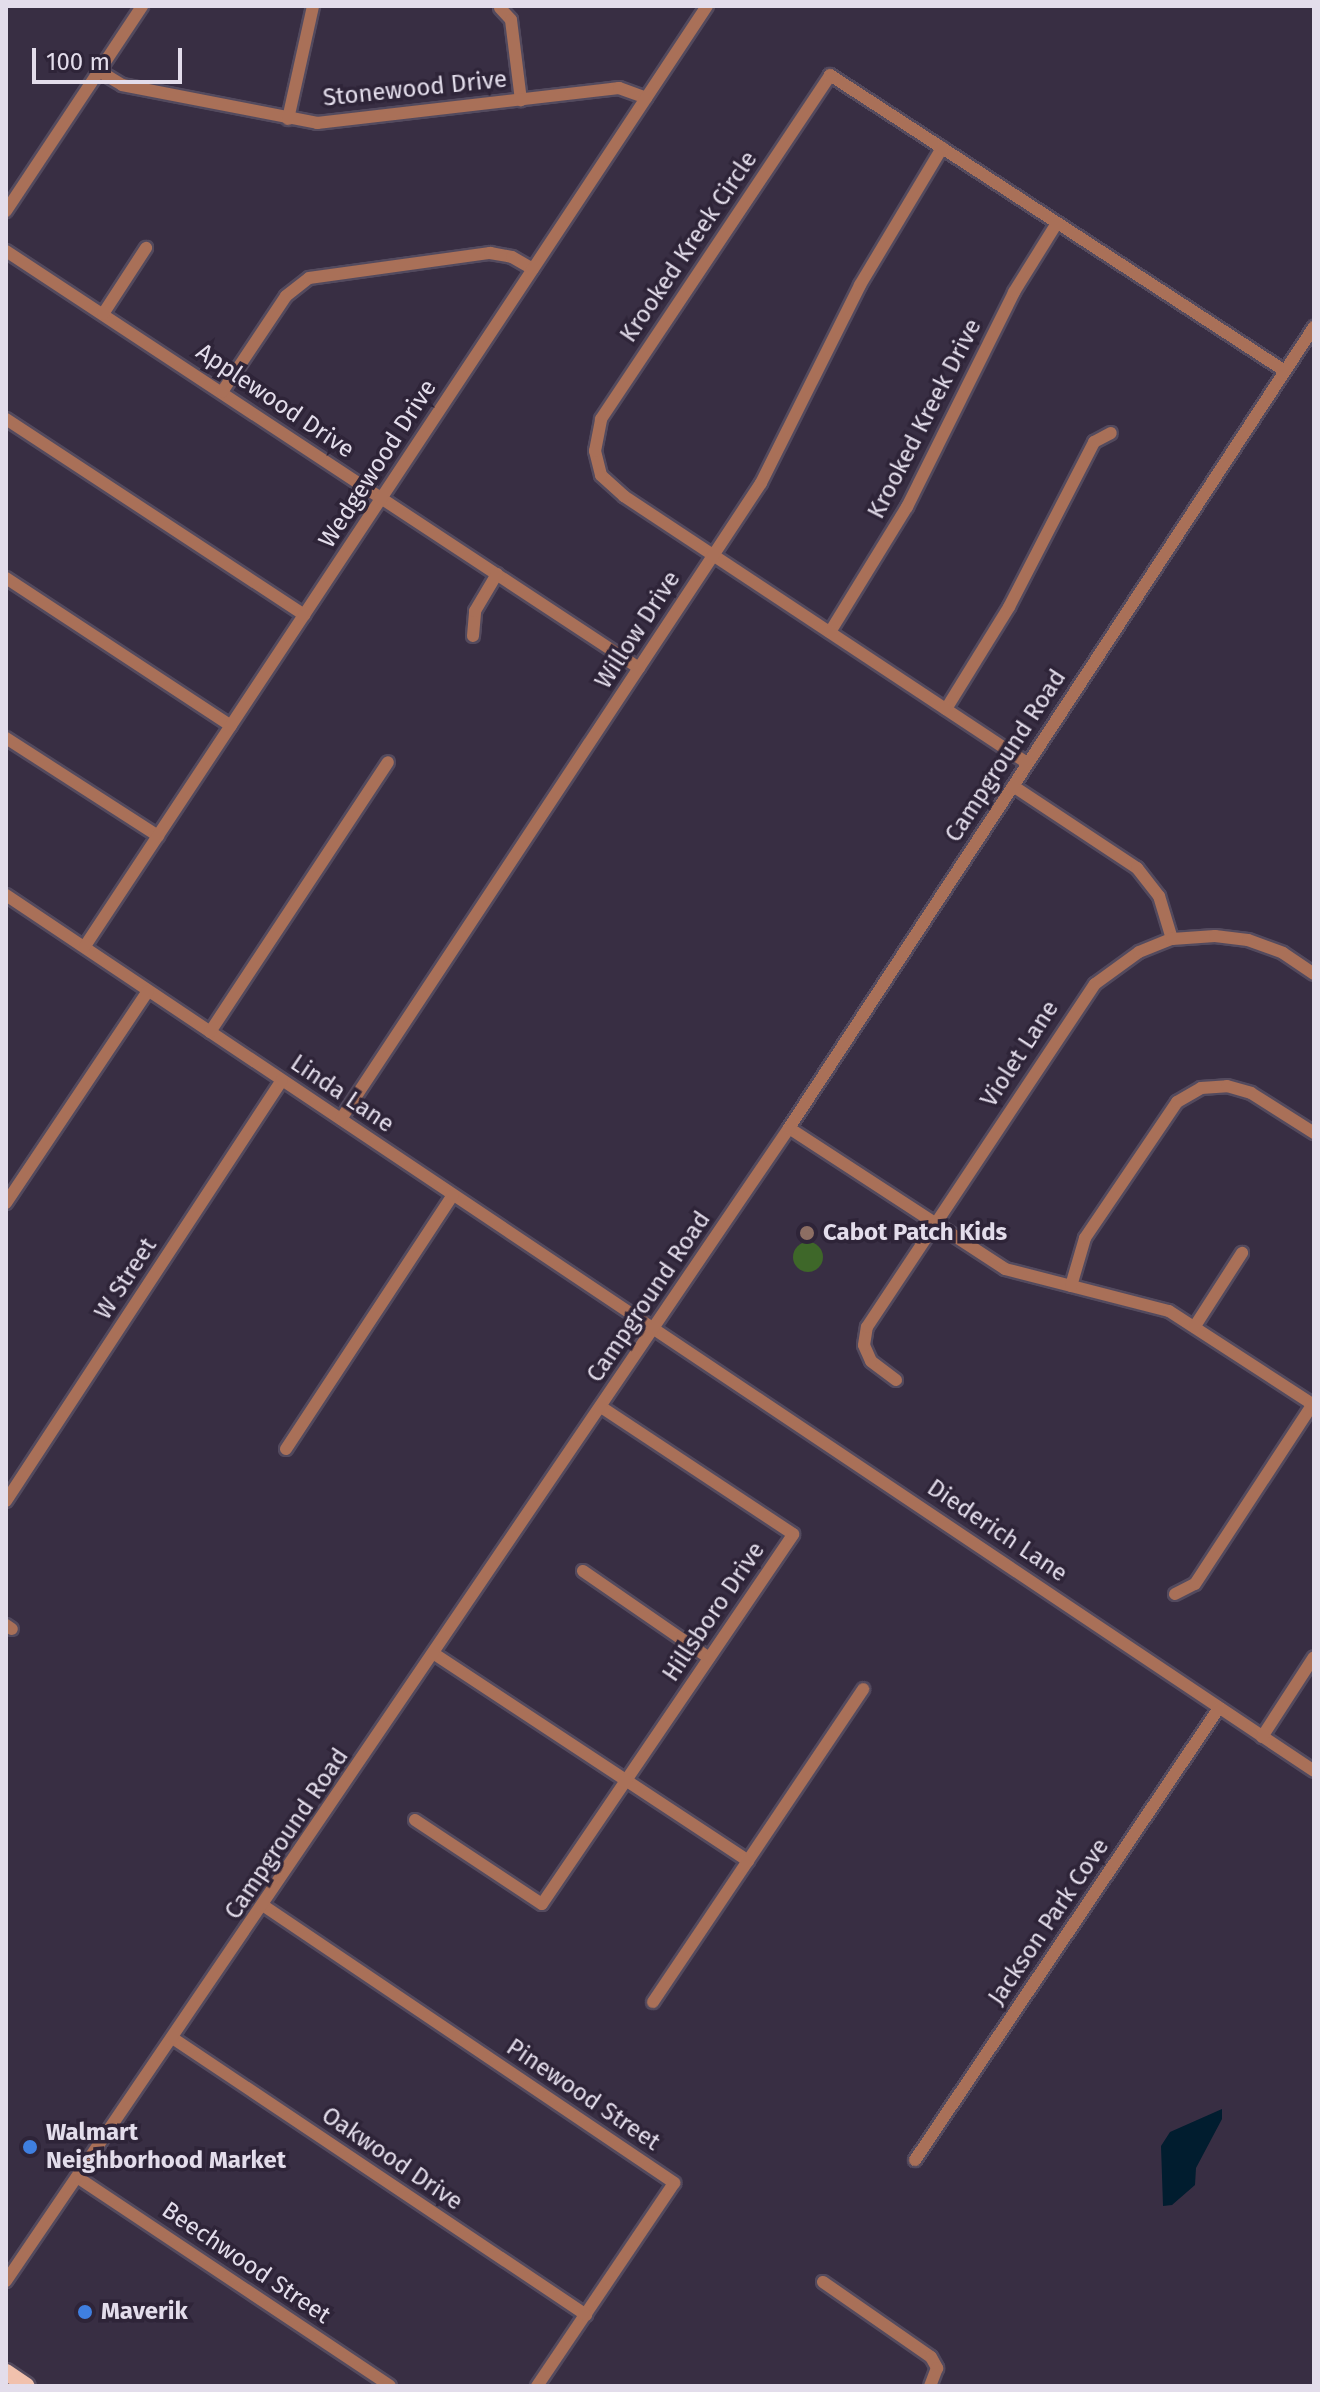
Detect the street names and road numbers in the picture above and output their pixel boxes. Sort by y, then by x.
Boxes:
street label: Stonewood Drive [322,65,508,113]
street label: Krooked Kreek Circle [614,146,764,348]
street label: Krooked Kreek Drive [862,314,988,524]
street label: Applewood Drive [190,337,360,465]
street label: Wedgewood Drive [313,375,443,553]
street label: Willow Drive [589,566,687,694]
street label: Campground Road [939,664,1073,848]
street label: Violet Lane [975,995,1065,1113]
street label: Linda Lane [285,1049,399,1139]
street label: Campground Road [581,1206,717,1388]
street label: W Street [89,1233,163,1325]
street label: Diederich Lane [922,1474,1072,1588]
street label: Hillsboro Drive [657,1537,771,1687]
street label: Campground Road [219,1743,355,1925]
street label: Jackson Park Cove [983,1833,1115,2011]
street label: Pinewood Street [501,2033,665,2157]
street label: Oakwood Drive [316,2101,468,2217]
street label: Beechwood Street [156,2196,336,2330]

